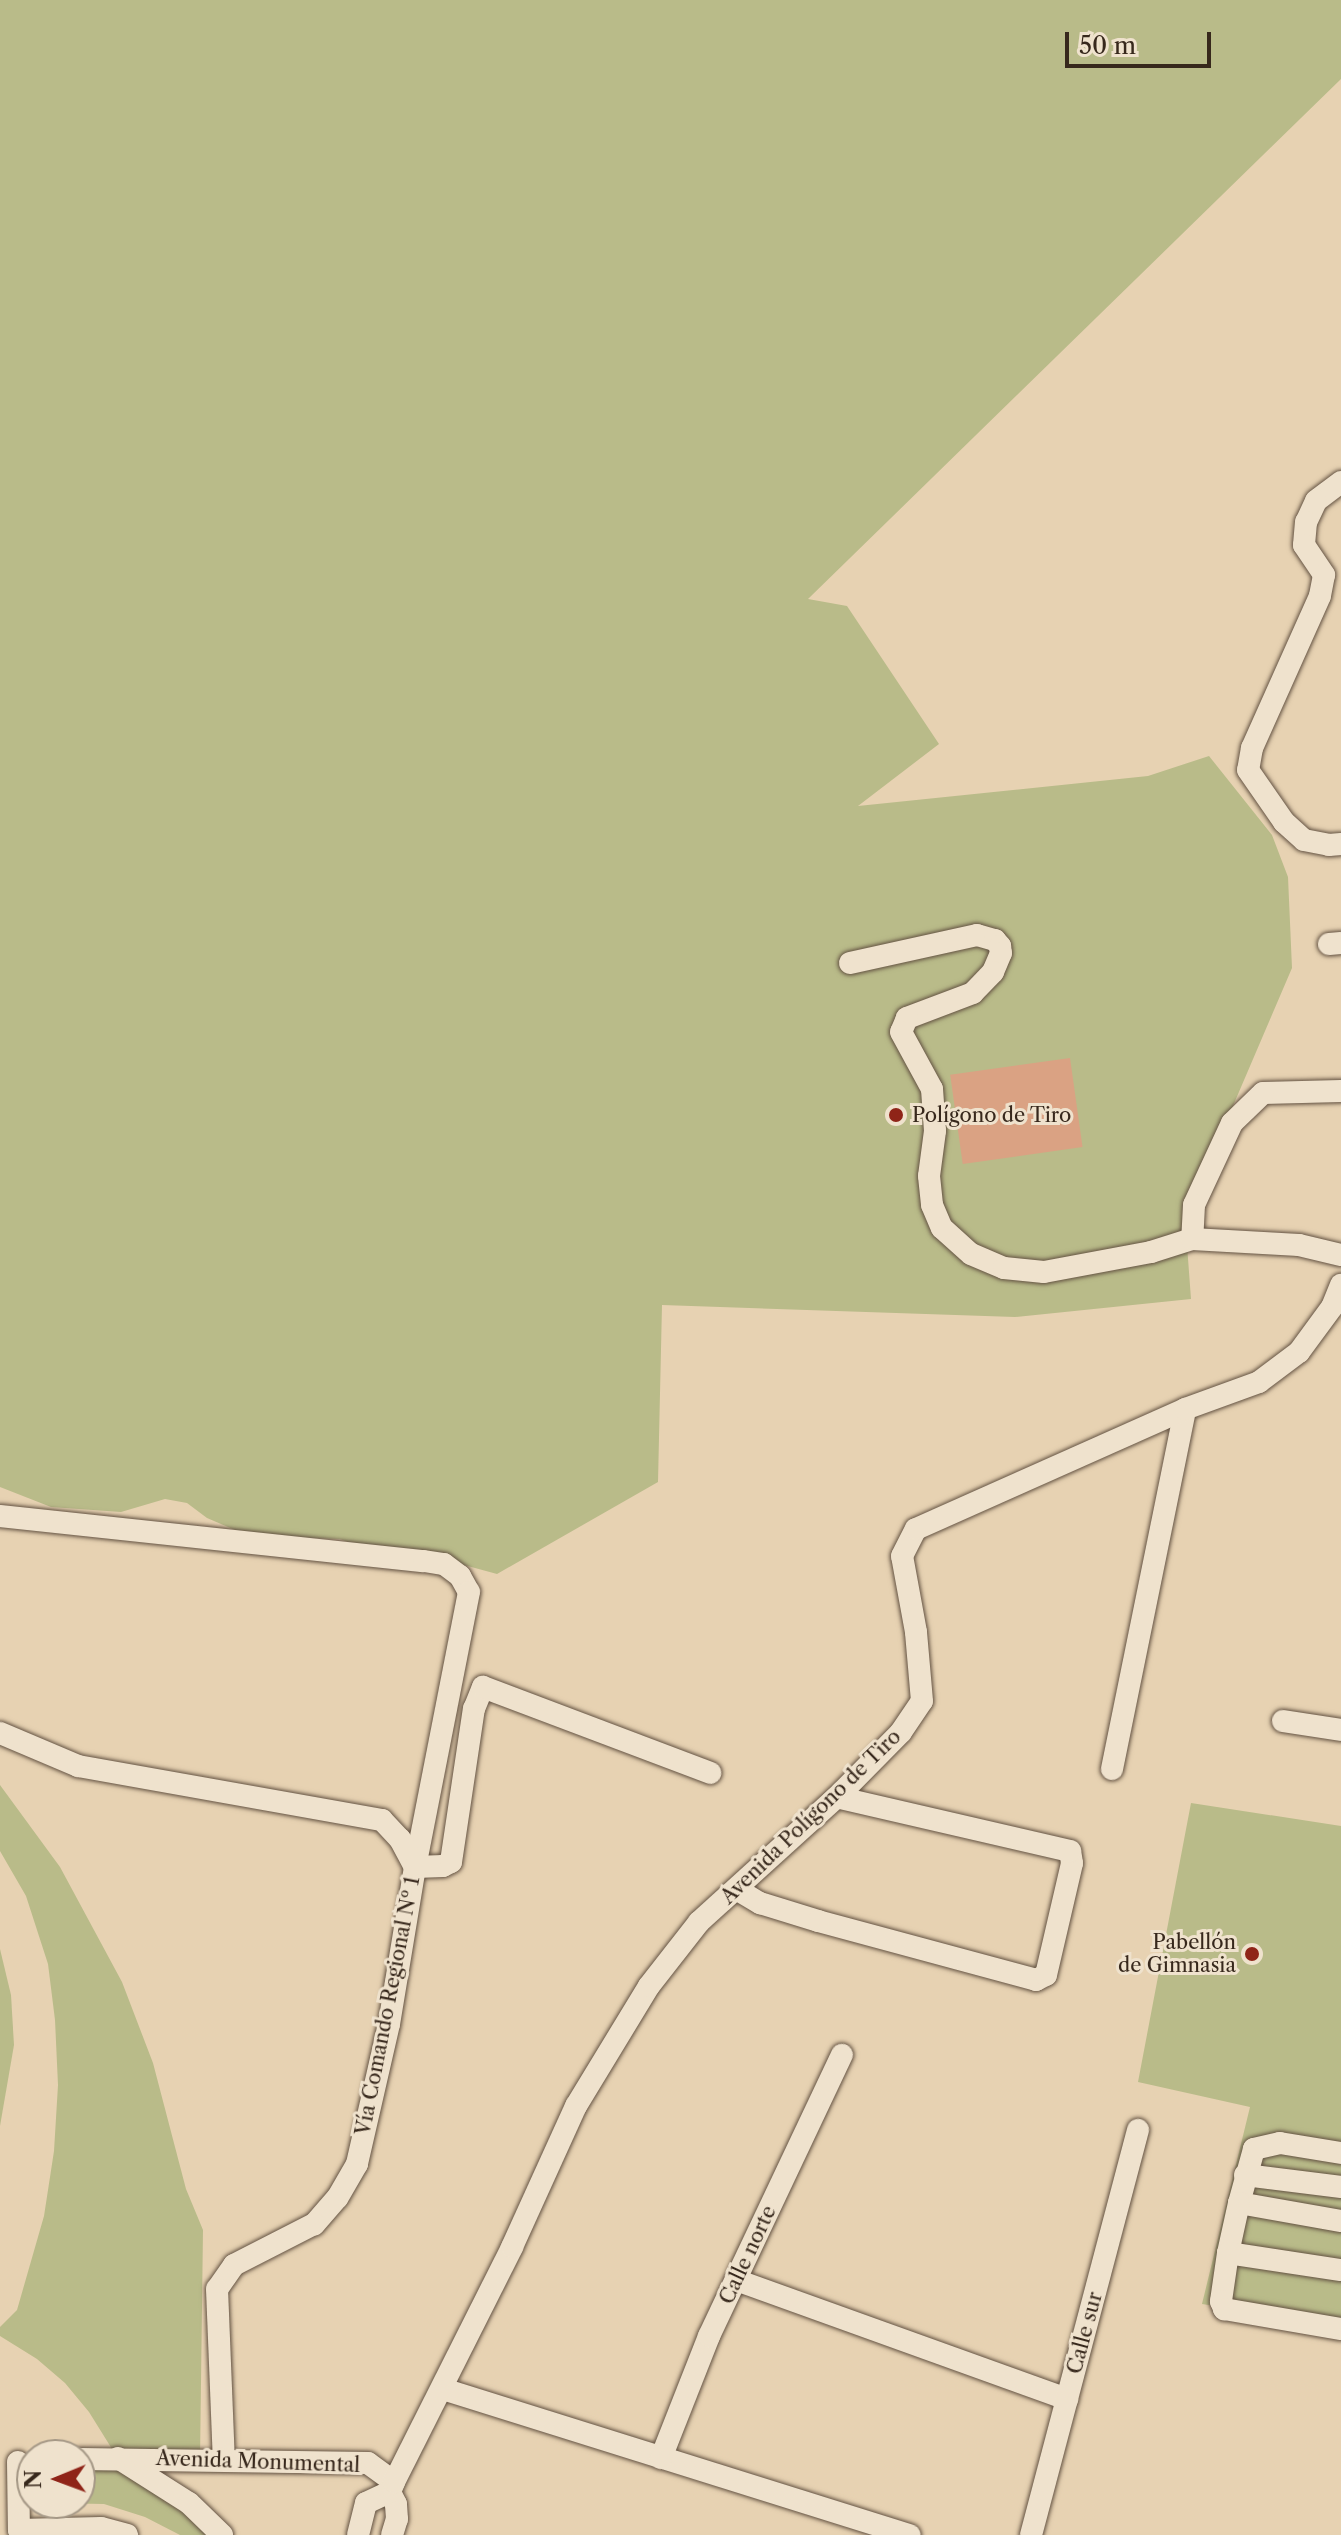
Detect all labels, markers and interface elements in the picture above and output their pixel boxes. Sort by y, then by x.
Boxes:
scale bar [1069,16,1215,66]
text: 50 m [1079,31,1136,60]
place label: Polígono de Tiro [912,1103,1072,1127]
marker: Polígono de Tiro [887,1106,905,1124]
street label: Avenida Polígono de Tiro [716,1725,906,1909]
street label: Vía Comando Regional Nº 1 [351,1874,425,2138]
place label: Pabellón de Gimnasia [1118,1930,1236,1977]
marker: Pabellón de Gimnasia [1243,1945,1261,1963]
street label: Calle norte [715,2202,781,2308]
street label: Calle sur [1063,2289,1107,2377]
north arrow [16,2439,96,2519]
street label: Avenida Monumental [155,2446,361,2478]
text: N [20,2470,47,2489]

